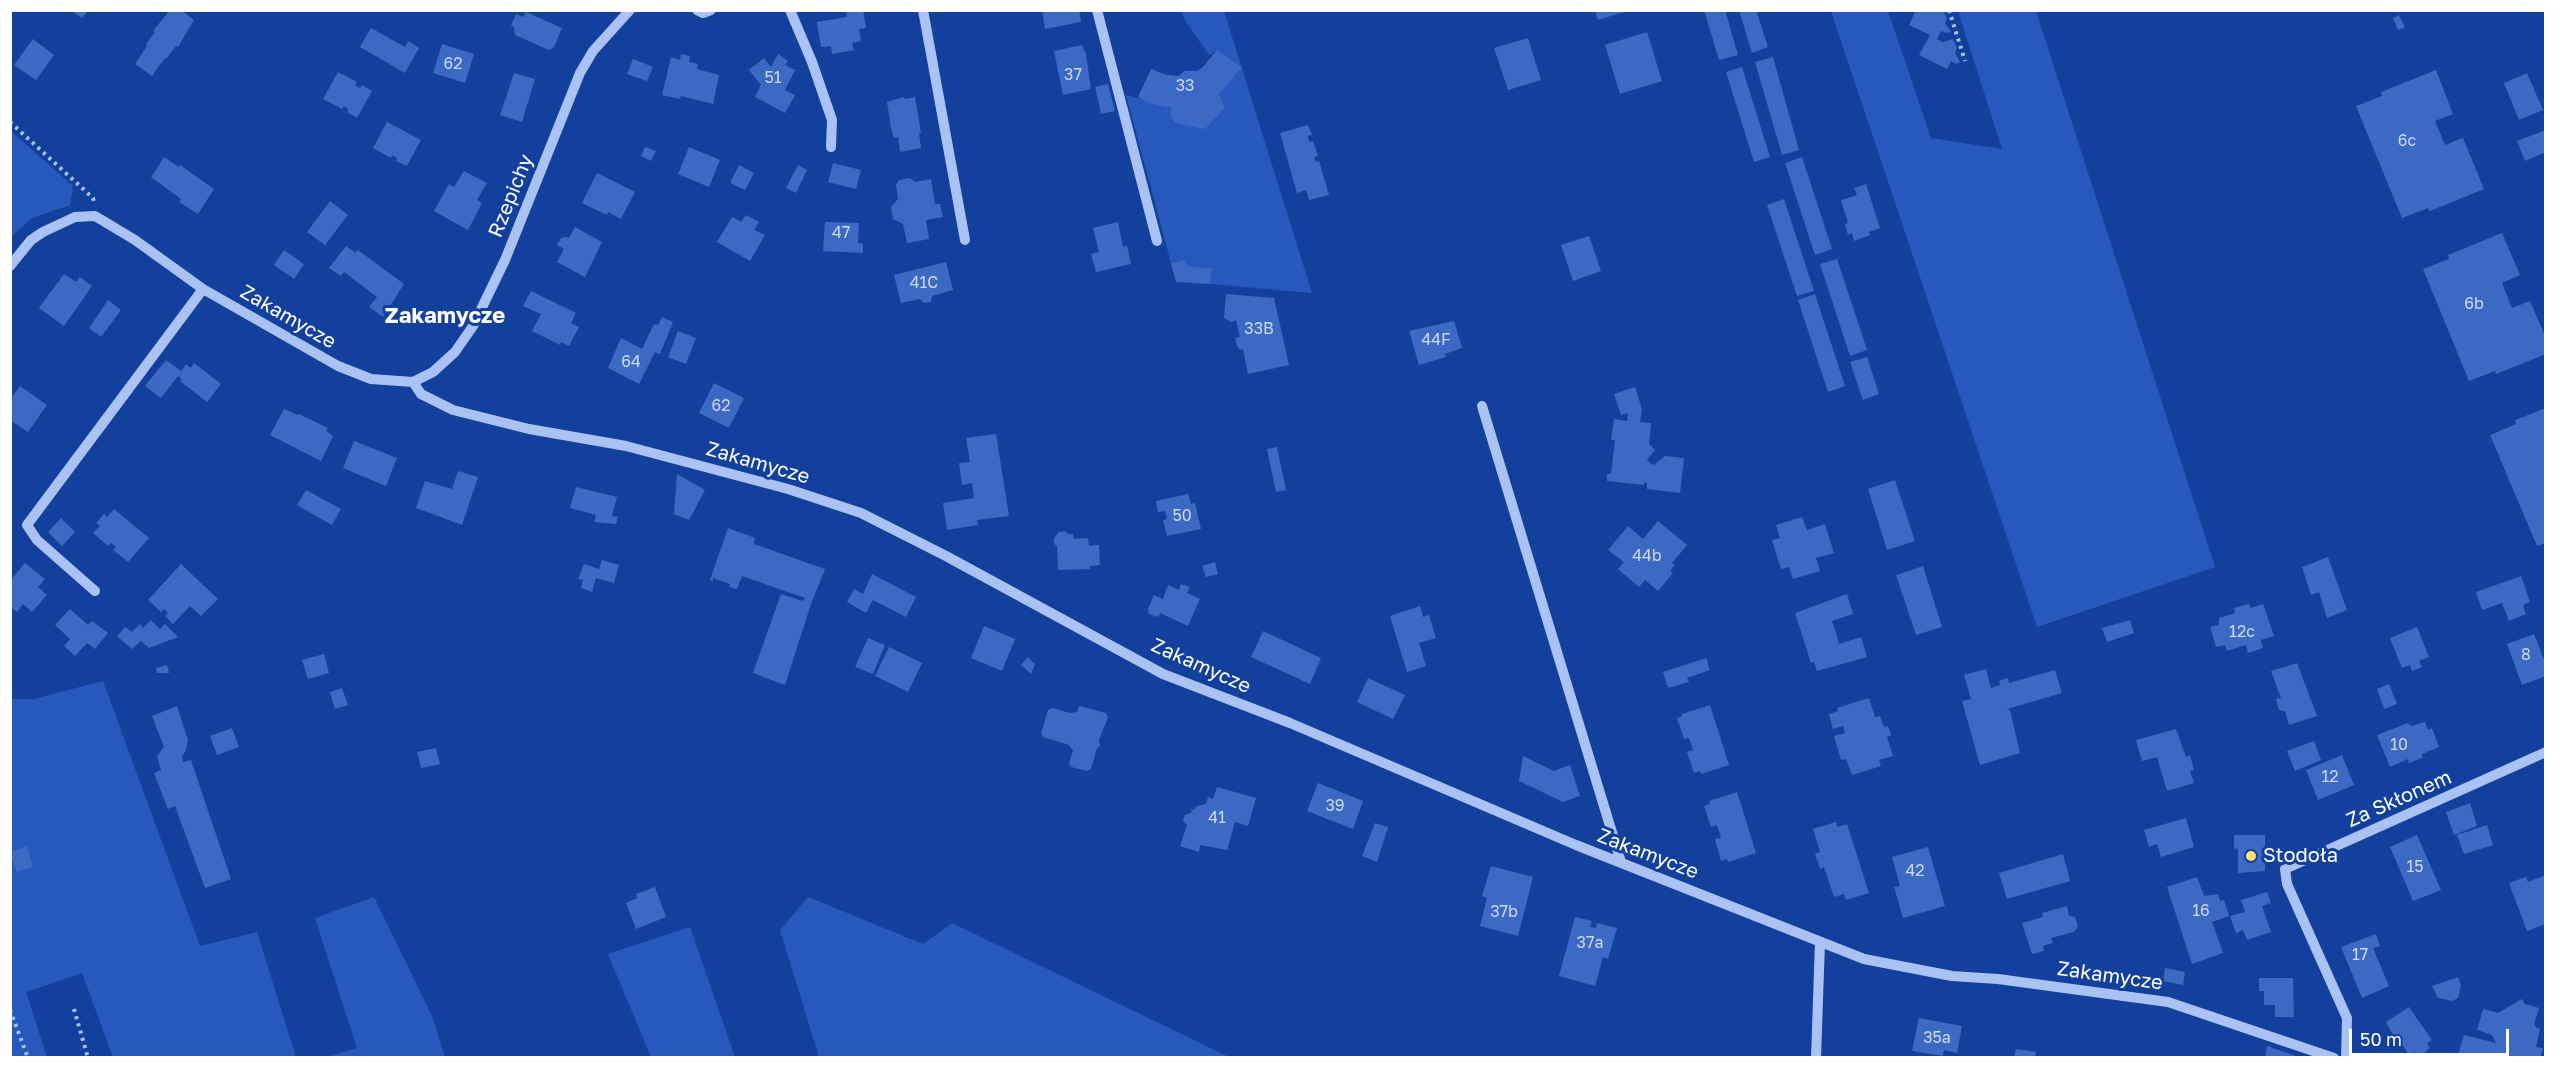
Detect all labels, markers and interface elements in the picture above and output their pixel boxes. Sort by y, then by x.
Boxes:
house number: 62 [444,54,462,74]
house number: 37 [1064,65,1082,85]
house number: 51 [764,68,782,88]
house number: 33 [1176,76,1194,96]
house number: 6c [2398,131,2416,151]
street label: Rzepichy [484,151,538,241]
house number: 47 [832,223,850,243]
house number: 41C [910,273,938,293]
street label: Zakamycze [236,280,340,354]
house number: 6b [2464,294,2484,314]
district label: Zakamycze [385,303,505,329]
house number: 33B [1244,319,1274,339]
house number: 44F [1421,330,1451,350]
house number: 64 [621,352,641,372]
house number: 62 [712,396,730,416]
street label: Zakamycze [704,437,812,489]
house number: 50 [1172,506,1192,526]
house number: 44b [1632,546,1662,566]
house number: 12c [2229,622,2255,642]
street label: Zakamycze [1147,633,1255,699]
house number: 8 [2521,645,2531,665]
house number: 10 [2390,735,2408,755]
street label: Za Skłonem [2343,765,2455,833]
house number: 12 [2321,767,2339,787]
house number: 39 [1325,796,1345,816]
house number: 41 [1208,808,1226,828]
street label: Zakamycze [1594,824,1702,884]
place label: Stodoła [2263,844,2338,868]
marker: Stodoła [2244,849,2258,863]
house number: 15 [2406,857,2424,877]
house number: 42 [1905,861,1925,881]
house number: 16 [2192,901,2210,921]
house number: 37b [1490,902,1518,922]
house number: 37a [1577,933,1603,953]
house number: 17 [2352,945,2368,965]
street label: Zakamycze [2056,957,2164,995]
scale bar [2352,1017,2512,1055]
house number: 35a [1923,1028,1951,1048]
text: 50 m [2360,1028,2402,1050]

